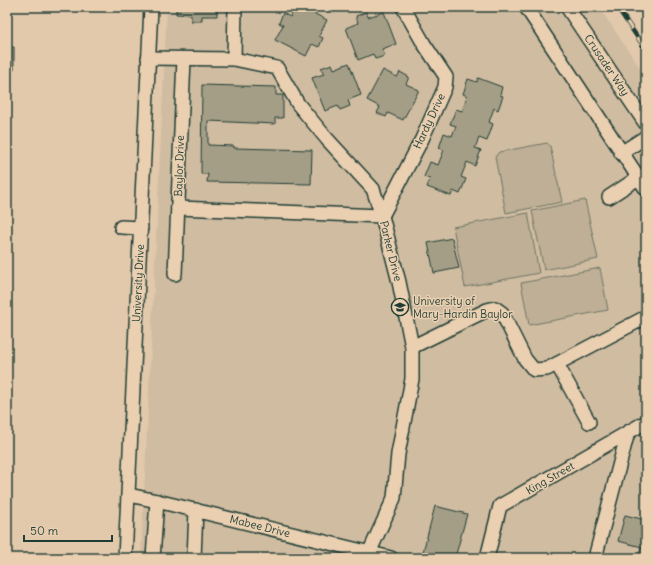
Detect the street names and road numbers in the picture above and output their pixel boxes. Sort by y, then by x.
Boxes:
street label: Crusader Way [581,32,633,98]
street label: Hardy Drive [410,91,448,151]
street label: Baylor Drive [171,135,187,197]
street label: Parker Drive [377,219,405,283]
street label: University Drive [129,244,147,322]
street label: King Street [523,458,577,497]
street label: Mabee Drive [228,512,292,540]

